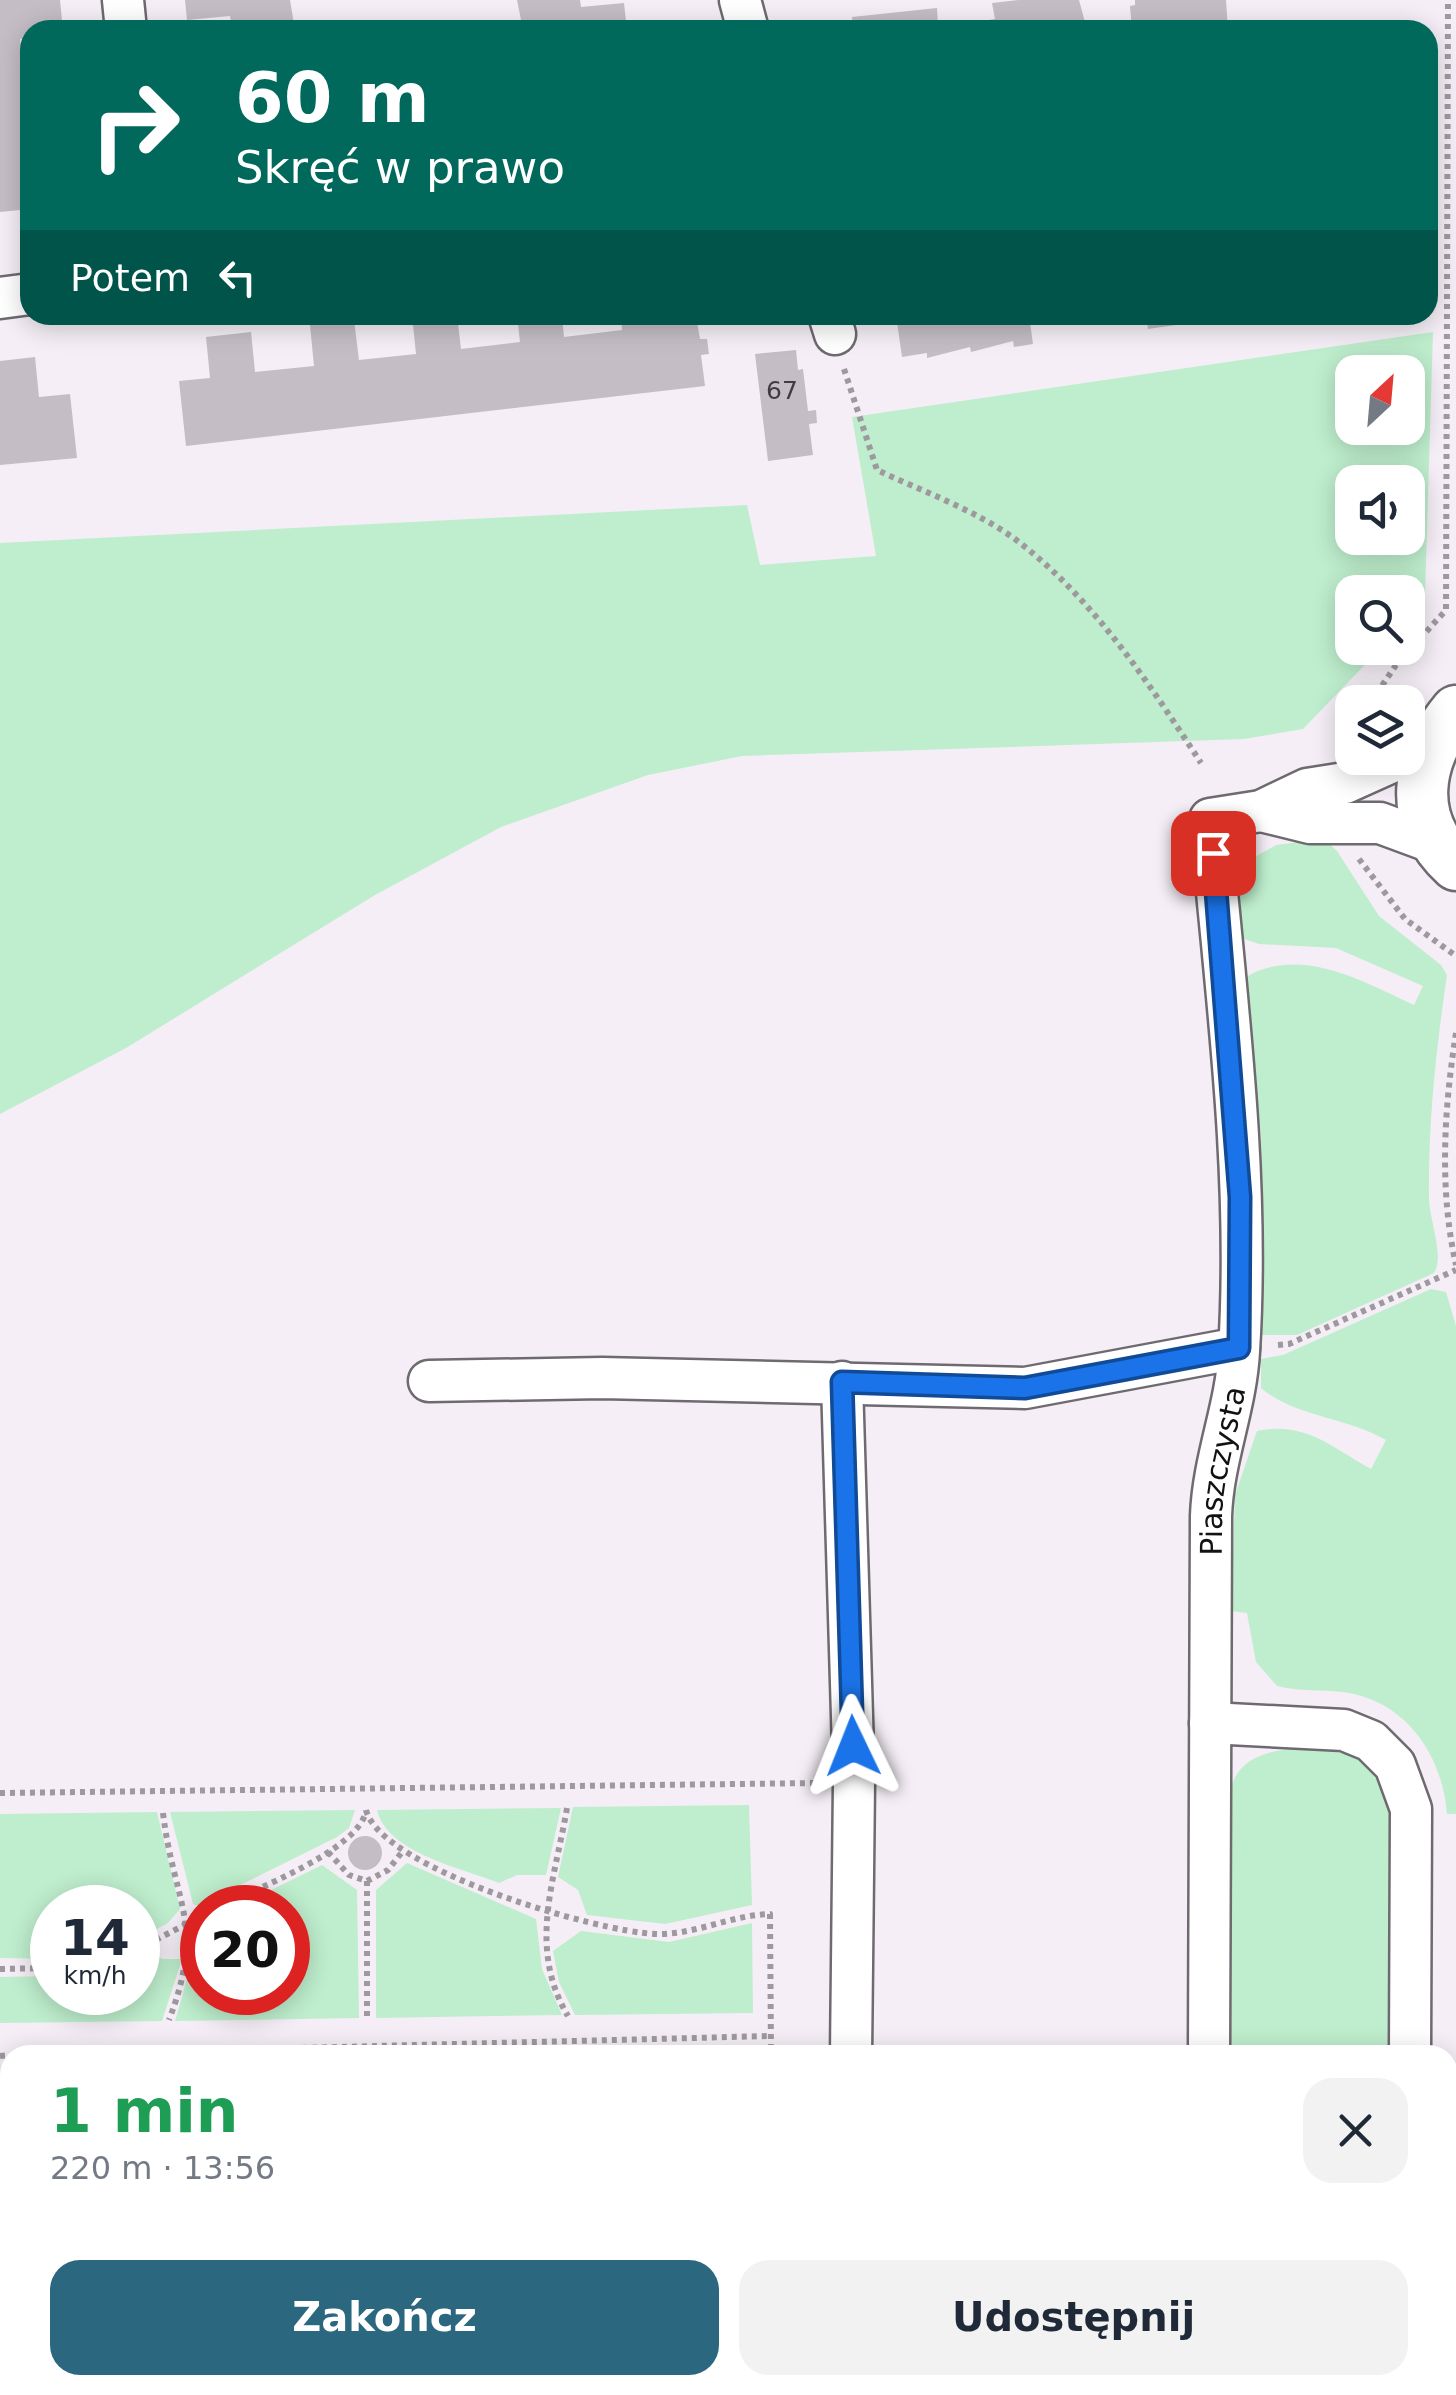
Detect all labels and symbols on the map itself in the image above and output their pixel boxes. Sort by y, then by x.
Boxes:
north arrow [1335,355,1425,445]
house number: 67 [766,376,798,405]
pin [1171,811,1256,896]
street label: Piaszczysta [1193,1383,1252,1556]
position arrow [801,1694,905,1798]
speed limit sign: 20 [180,1885,310,2015]

